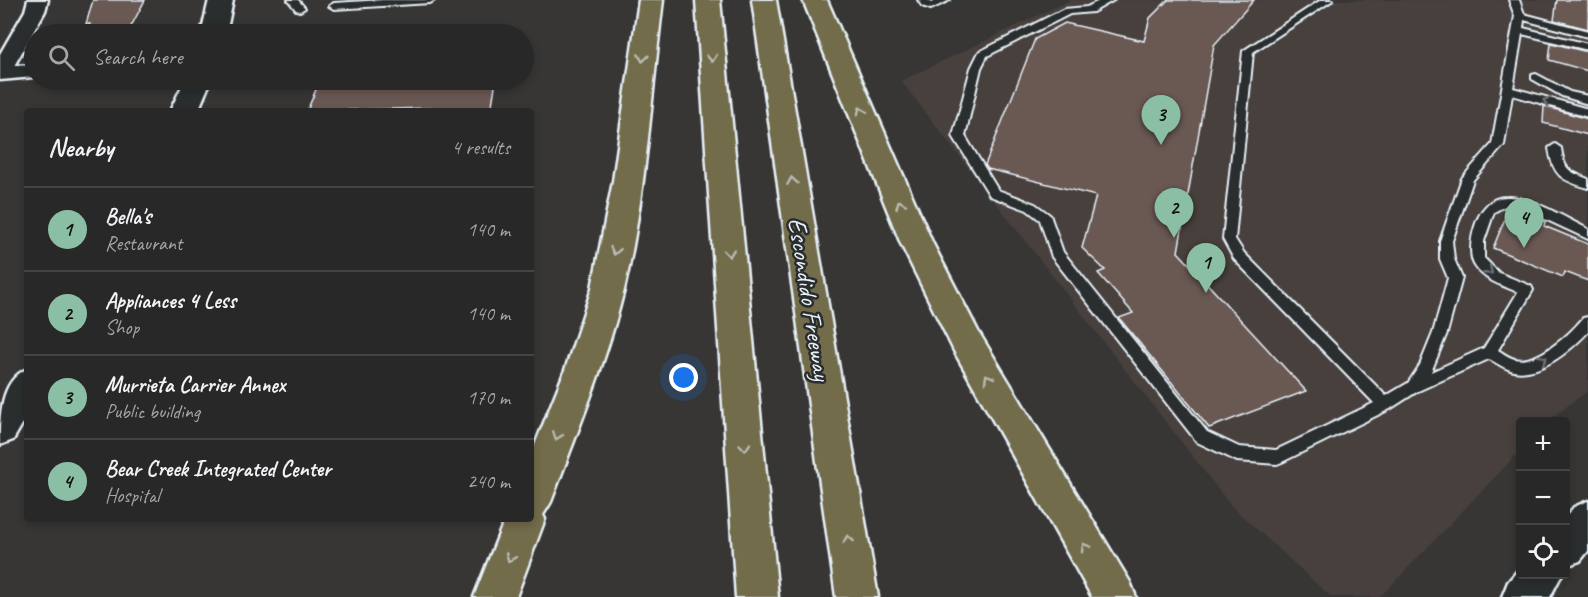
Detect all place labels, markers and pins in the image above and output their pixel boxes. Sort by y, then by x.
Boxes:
pin: 3 [1142,96,1180,145]
pin: 2 [1154,188,1194,238]
pin: 4 [1504,198,1544,248]
pin: 1 [1186,244,1226,293]

